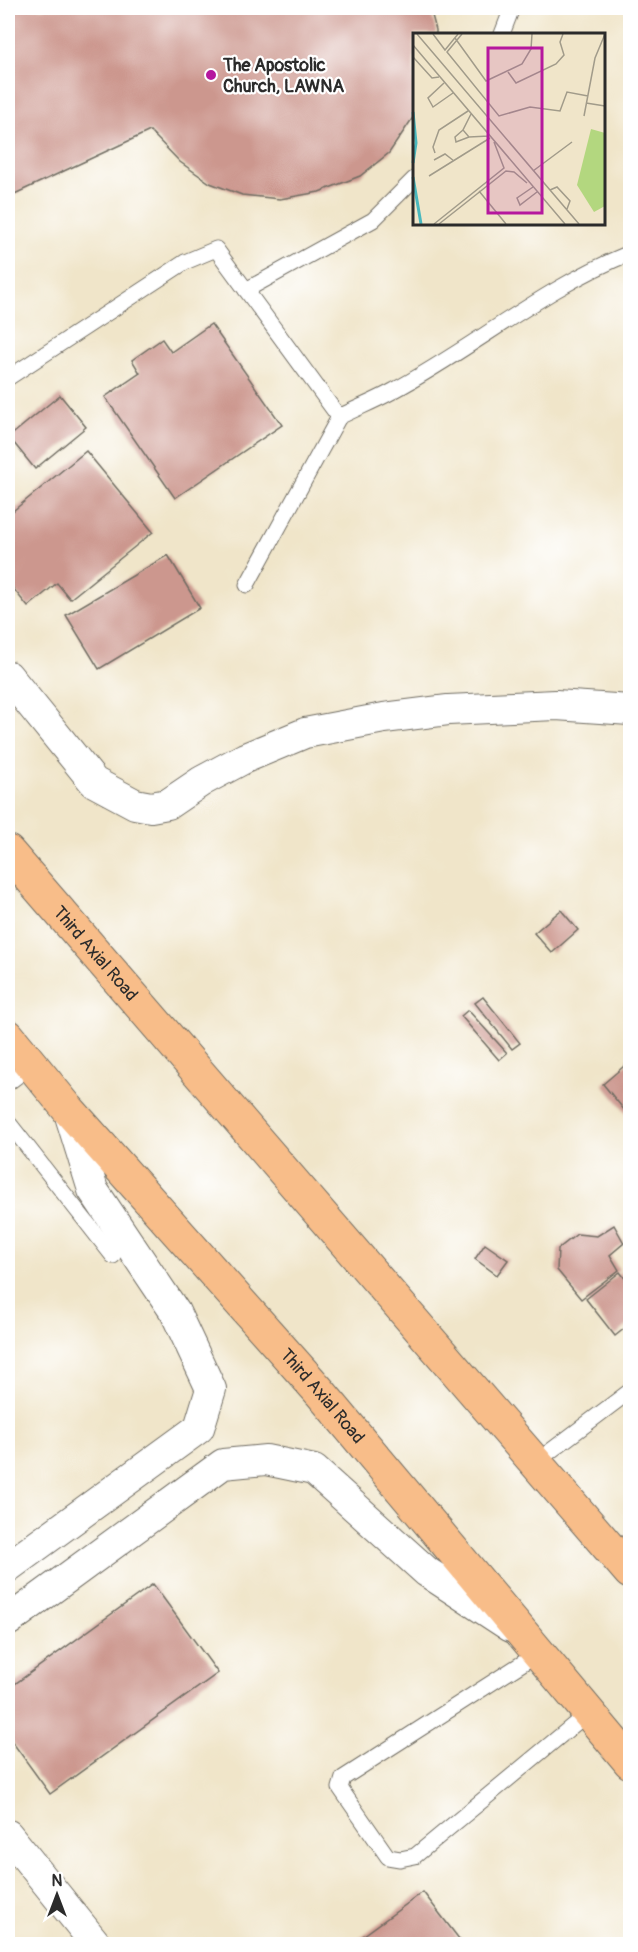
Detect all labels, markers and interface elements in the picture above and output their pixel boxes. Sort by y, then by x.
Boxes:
inset map [413,33,605,225]
place label: The Apostolic Church, LAWNA [222,54,344,98]
marker: The Apostolic Church, LAWNA [204,68,218,82]
street label: Third Axial Road [48,901,143,1006]
street label: Third Axial Road [275,1344,369,1449]
north arrow [27,1865,87,1925]
text: N [52,1871,63,1891]

